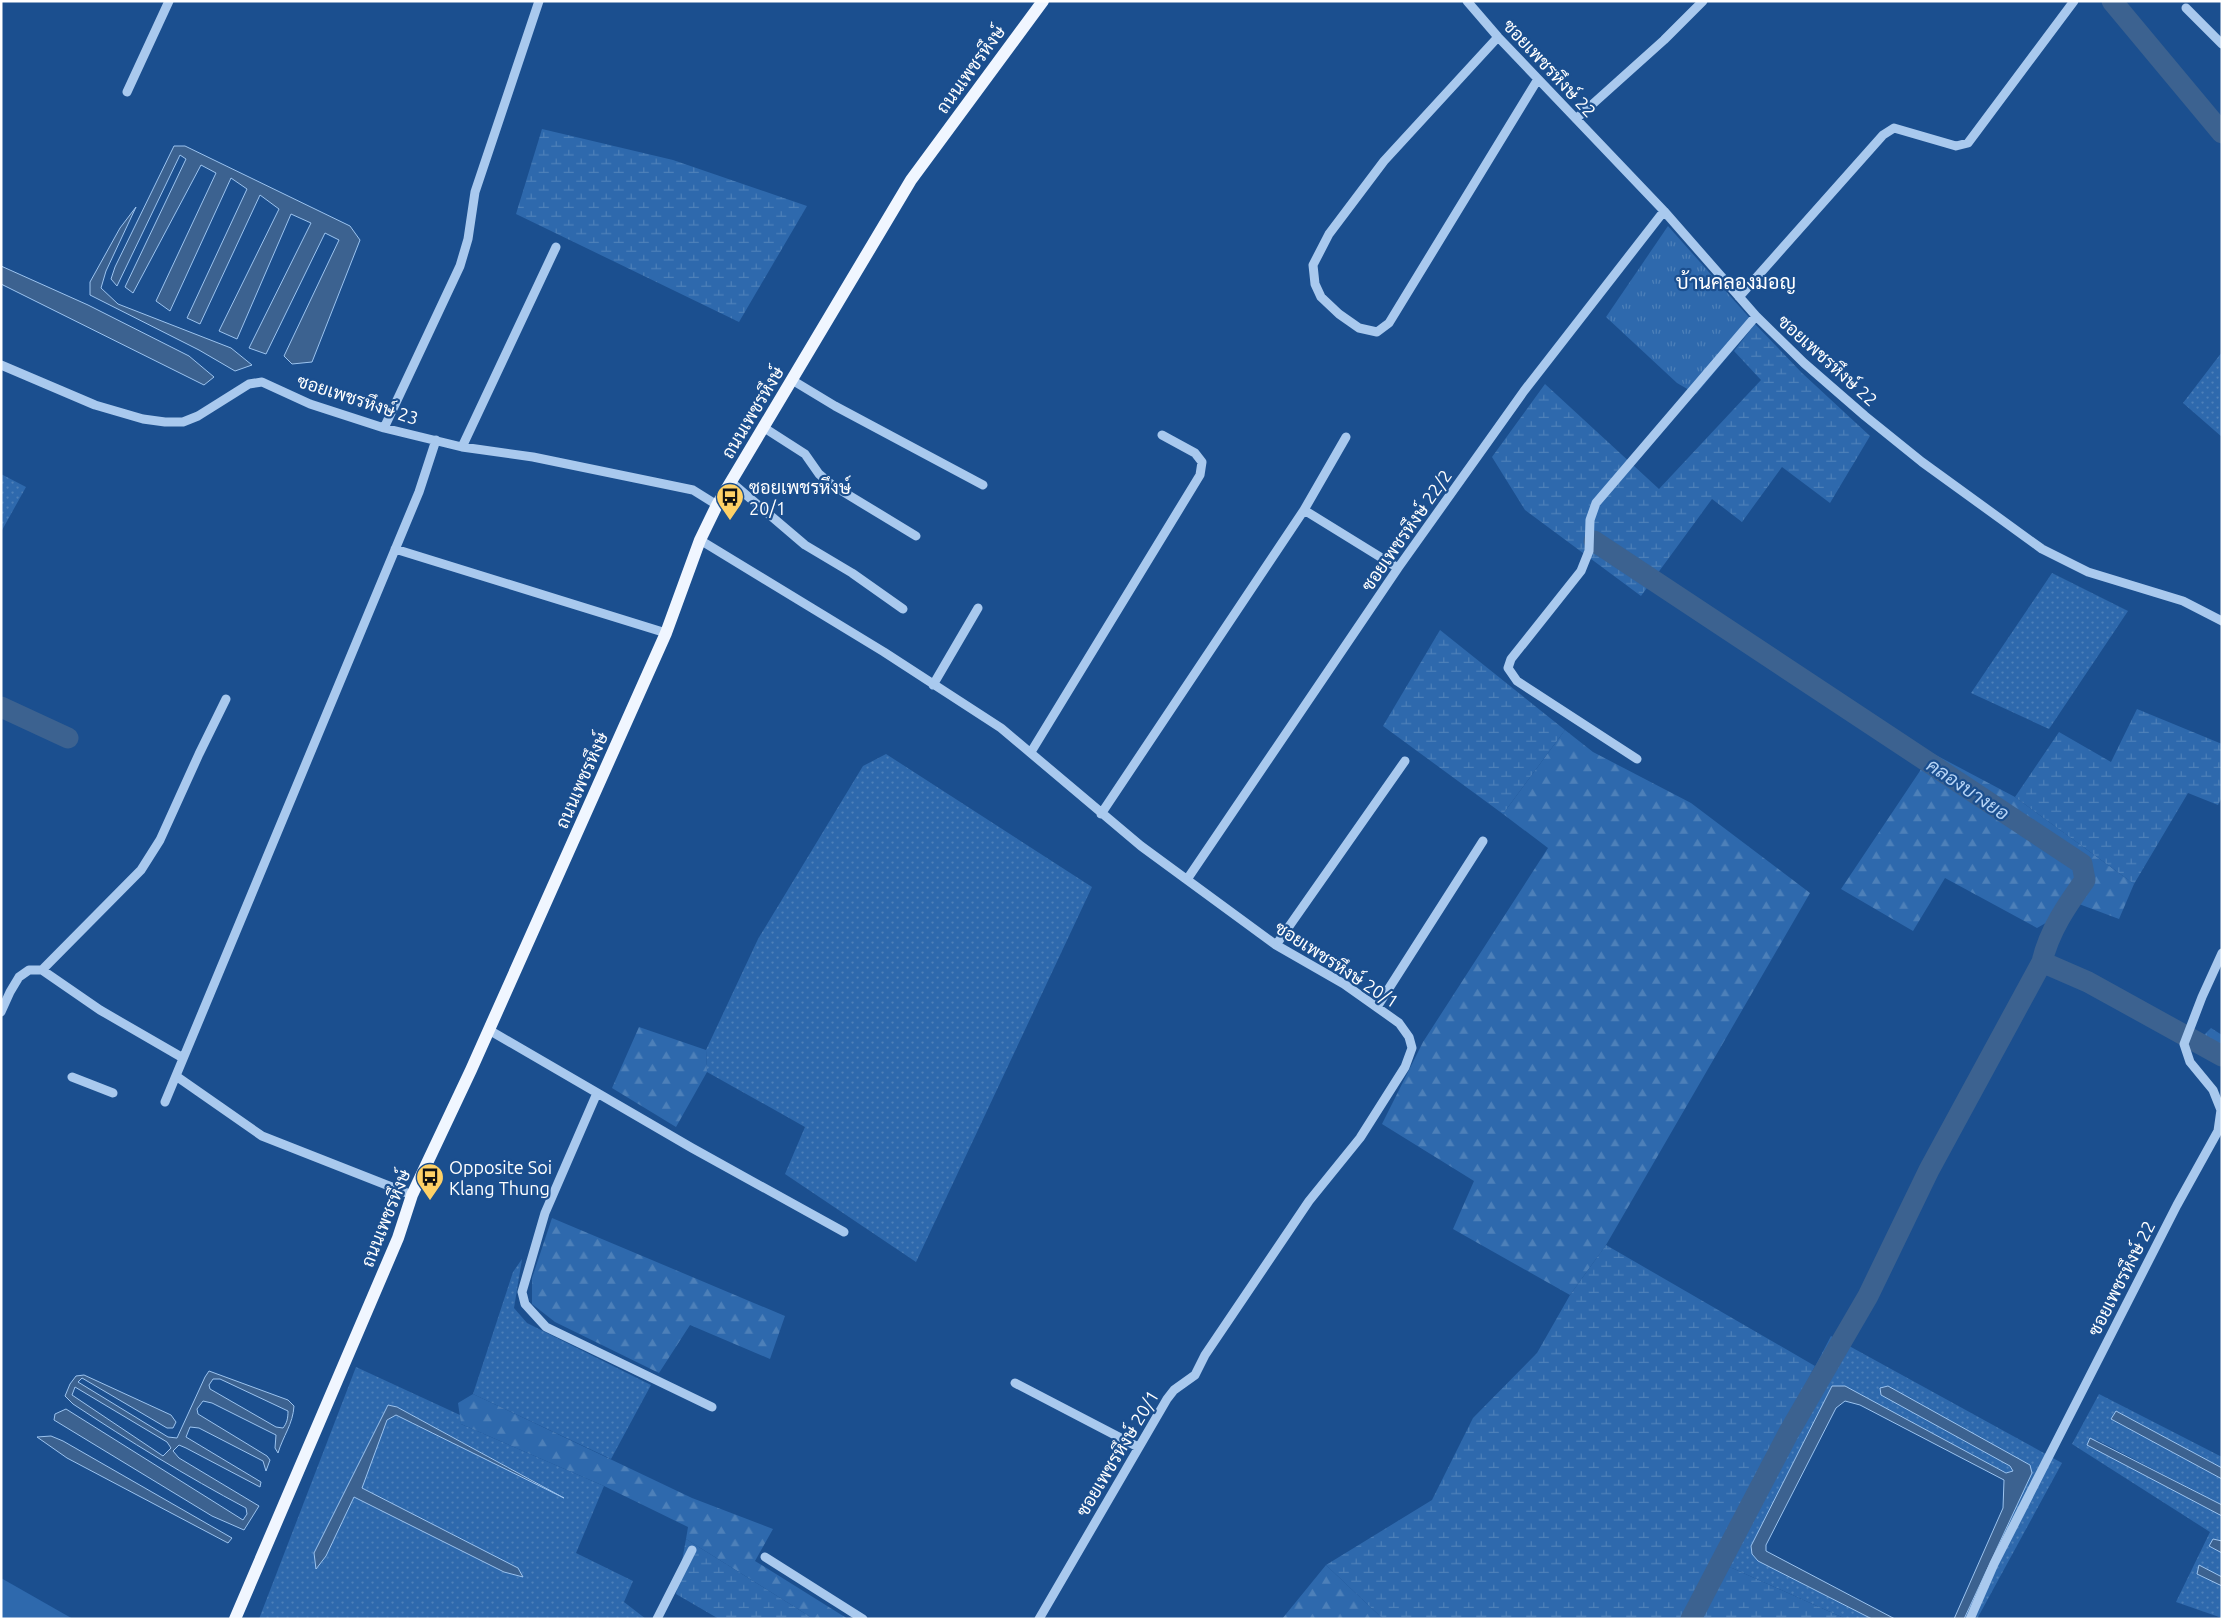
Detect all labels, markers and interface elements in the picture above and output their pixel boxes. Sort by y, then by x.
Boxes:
street label: ซอยเพชรหึงษ์ 22 [1500,14,1602,121]
street label: ถนนเพชรหึงษ์ [930,19,1009,117]
district label: บ้านคลองมอญ [1676,270,1796,294]
street label: ซอยเพชรหึงษ์ 22 [1774,309,1883,410]
street label: ถนนเพชรหึงษ์ [715,361,788,461]
street label: ซอยเพชรหึงษ์ 23 [295,368,422,428]
street label: ซอยเพชรหึงษ์ 22/2 [1355,464,1455,594]
place label: ซอยเพชรหึงษ์ 20/1 [749,475,852,518]
bus stop icon: ซอยเพชรหึงษ์ 20/1 [715,482,745,521]
street label: ถนนเพชรหึงษ์ [549,727,611,831]
water label: คลองบางยอ [1923,753,2013,825]
street label: ซอยเพชรหึงษ์ 20/1 [1272,915,1404,1011]
place label: Opposite Soi Klang Thung [449,1157,552,1198]
bus stop icon: Opposite Soi Klang Thung [415,1162,445,1201]
street label: ถนนเพชรหึงษ์ [355,1165,414,1270]
street label: ซอยเพชรหึงษ์ 22 [2082,1216,2159,1339]
street label: ซอยเพชรหึงษ์ 20/1 [1070,1385,1162,1519]

